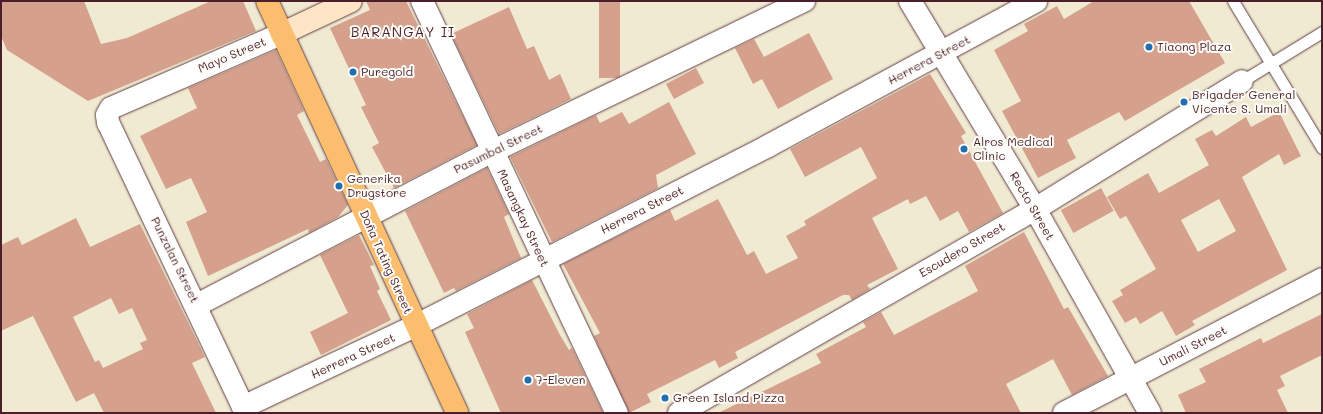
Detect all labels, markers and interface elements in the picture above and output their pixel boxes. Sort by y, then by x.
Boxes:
district label: BARANGAY II [351,24,455,40]
street label: Herrera Street [885,32,973,88]
street label: Mayo Street [196,34,268,76]
place label: Tiaong Plaza [1157,40,1231,54]
marker: Tiaong Plaza [1144,42,1154,52]
place label: Puregold [361,65,413,79]
marker: Puregold [348,67,358,77]
place label: Brigader General Vicente S. Umali [1192,88,1295,116]
marker: Brigader General Vicente S. Umali [1179,97,1189,107]
street label: Pasumbal Street [451,121,545,177]
place label: Alros Medical Clinic [973,135,1053,163]
marker: Alros Medical Clinic [958,143,970,155]
street label: Masangkay Street [494,167,552,269]
street label: Recto Street [1007,169,1057,243]
place label: Generika Drugstore [347,172,406,200]
marker: Generika Drugstore [334,181,344,191]
street label: Herrera Street [598,183,686,237]
street label: Doña Tating Street [357,208,415,316]
street label: Punzalan Street [148,215,202,305]
street label: Escudero Street [917,220,1007,280]
street label: Umali Street [1157,323,1229,369]
street label: Herrera Street [309,330,397,382]
place label: 7-Eleven [536,373,585,387]
marker: 7-Eleven [523,375,533,385]
place label: Green Island Pizza [673,391,785,405]
marker: Green Island Pizza [660,393,670,403]

